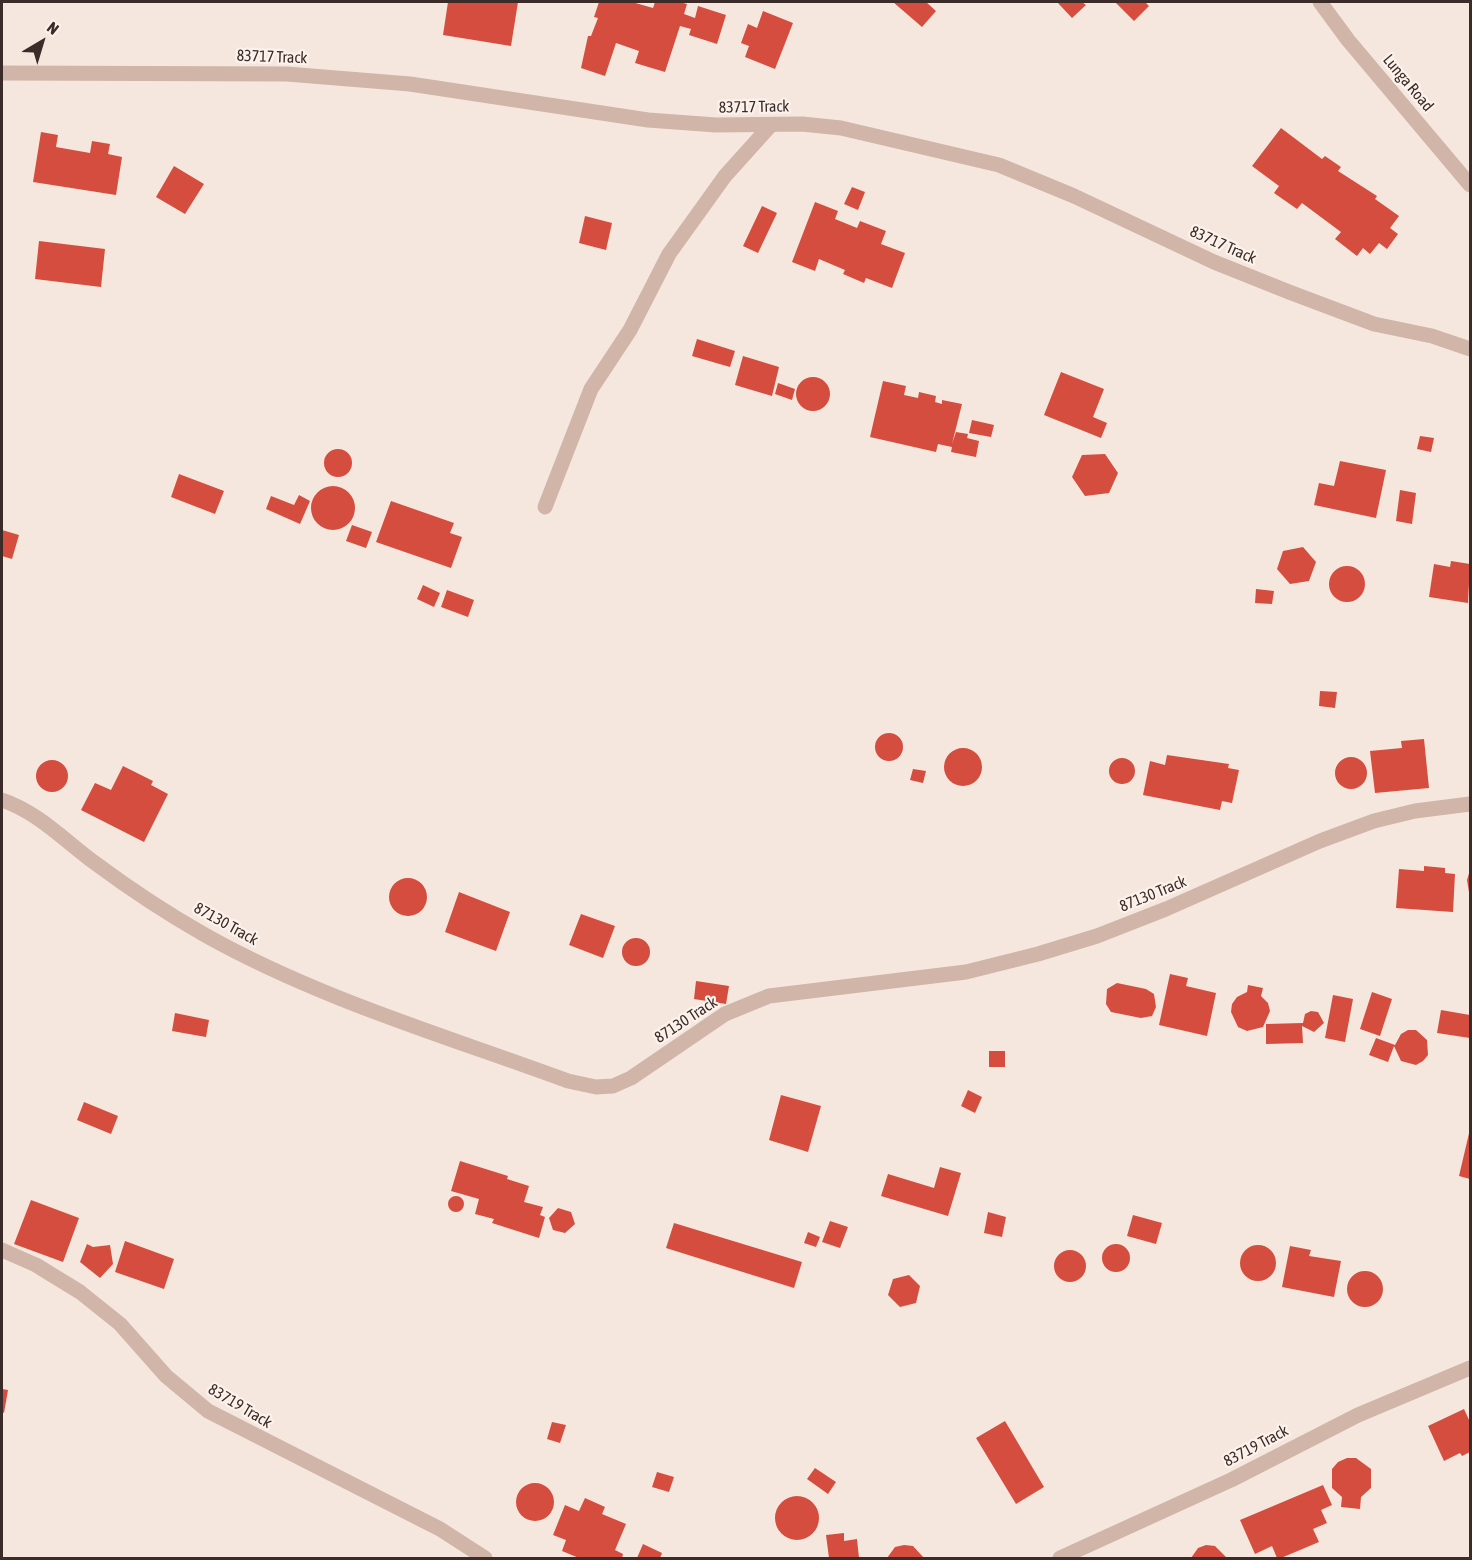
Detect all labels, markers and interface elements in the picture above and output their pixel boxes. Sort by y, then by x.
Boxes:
north arrow [12,12,72,72]
text: N [44,18,62,38]
street label: 83717 Track [236,46,308,68]
street label: Lunga Road [1379,51,1437,115]
street label: 83717 Track [719,97,789,117]
street label: 83717 Track [1187,222,1259,268]
street label: 87130 Track [1117,872,1189,916]
street label: 87130 Track [190,898,262,950]
street label: 87130 Track [651,993,721,1047]
street label: 83719 Track [205,1380,275,1432]
street label: 83719 Track [1220,1421,1292,1471]

